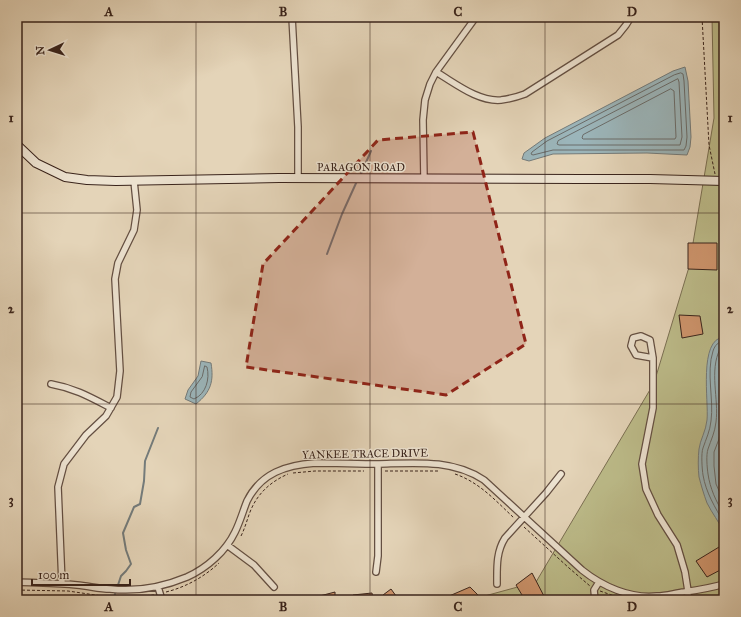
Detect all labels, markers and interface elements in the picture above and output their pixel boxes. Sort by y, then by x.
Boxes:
text: A [104,4,114,20]
text: B [279,4,288,20]
text: C [454,4,463,20]
text: D [627,4,637,20]
north arrow [30,30,70,70]
text: N [34,45,47,56]
text: 1 [8,110,14,126]
text: 1 [727,110,733,126]
street label: PARAGON ROAD [317,161,405,174]
text: 2 [8,301,15,317]
text: 2 [727,301,734,317]
street label: YANKEE TRACE DRIVE [302,446,428,462]
text: 3 [8,492,14,508]
text: 3 [727,492,733,508]
scale bar [32,561,130,587]
text: 100 m [38,568,69,582]
text: A [104,599,114,615]
text: B [279,599,288,615]
text: C [454,599,463,615]
text: D [627,599,637,615]

